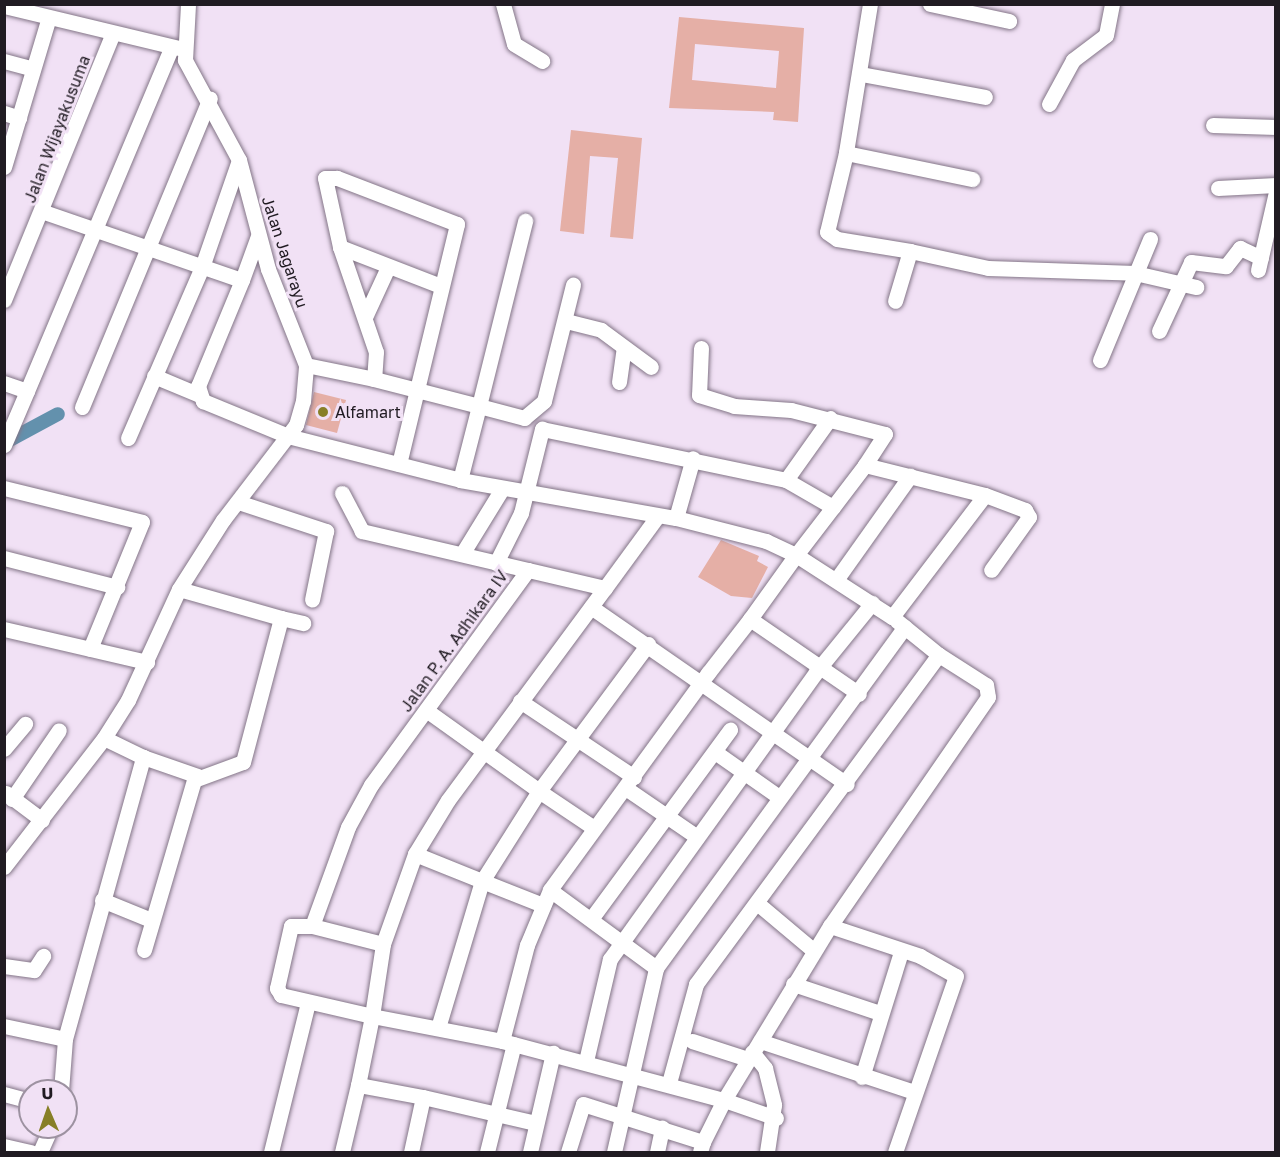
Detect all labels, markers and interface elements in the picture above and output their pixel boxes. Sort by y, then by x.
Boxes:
street label: Jalan Wijayakusuma [20,53,94,205]
street label: Jalan Jagarayu [258,194,312,310]
place label: Alfamart [335,402,401,422]
marker: Alfamart [316,405,330,419]
street label: Jalan P. A. Adhikara IV [396,567,512,715]
north arrow [18,1079,78,1139]
text: U [41,1083,54,1103]

